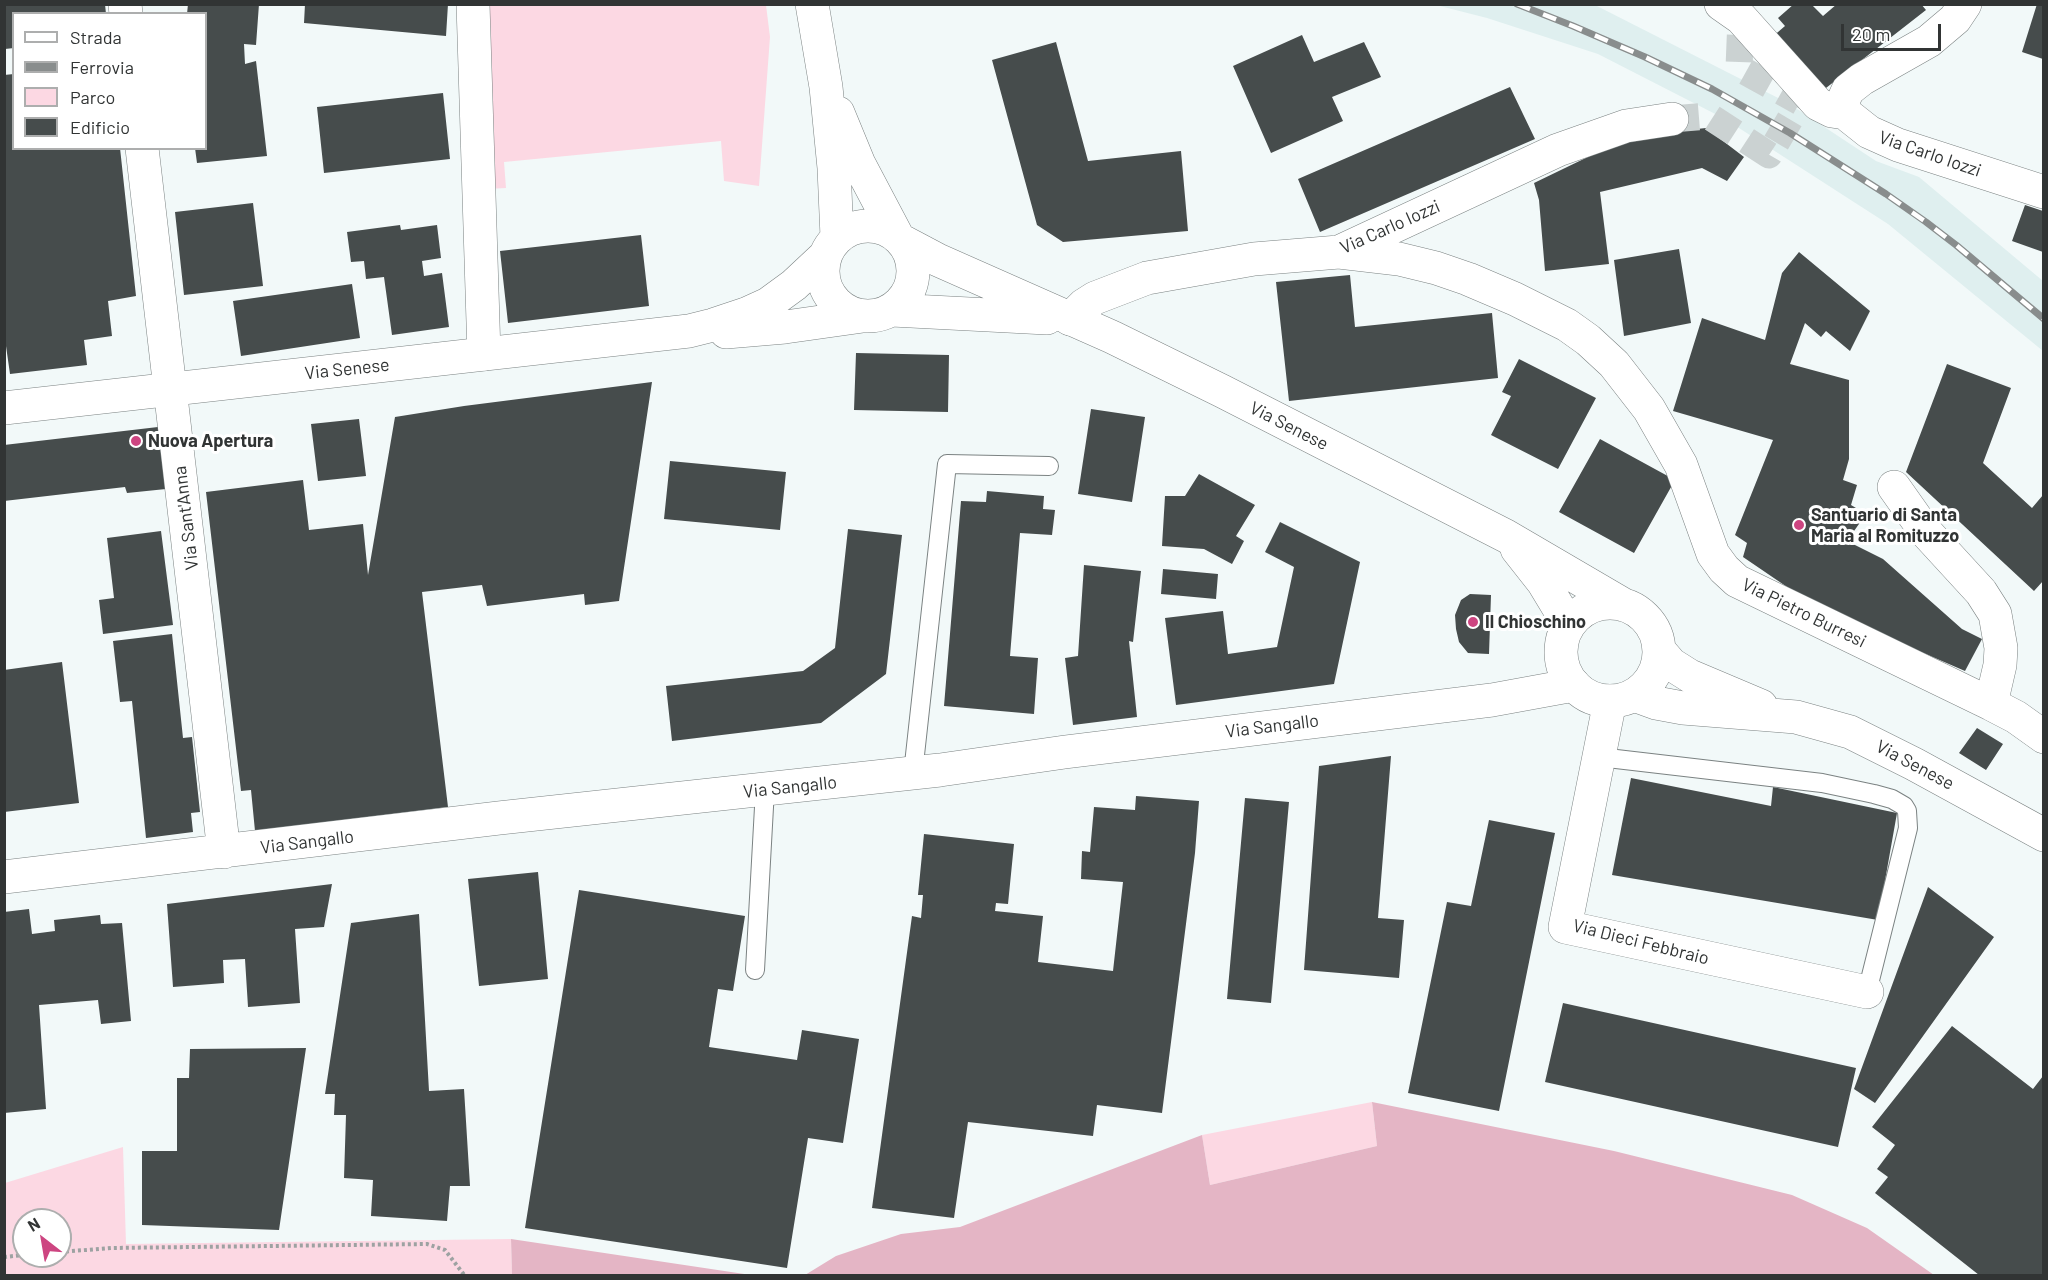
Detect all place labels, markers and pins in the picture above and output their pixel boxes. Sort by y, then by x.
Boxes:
place label: Nuova Apertura [148,430,273,452]
marker: Nuova Apertura [129,434,143,448]
place label: Santuario di Santa Maria al Romituzzo [1811,504,1959,546]
marker: Santuario di Santa Maria al Romituzzo [1792,518,1806,532]
place label: Il Chioschino [1485,611,1586,633]
marker: Il Chioschino [1466,615,1480,629]

